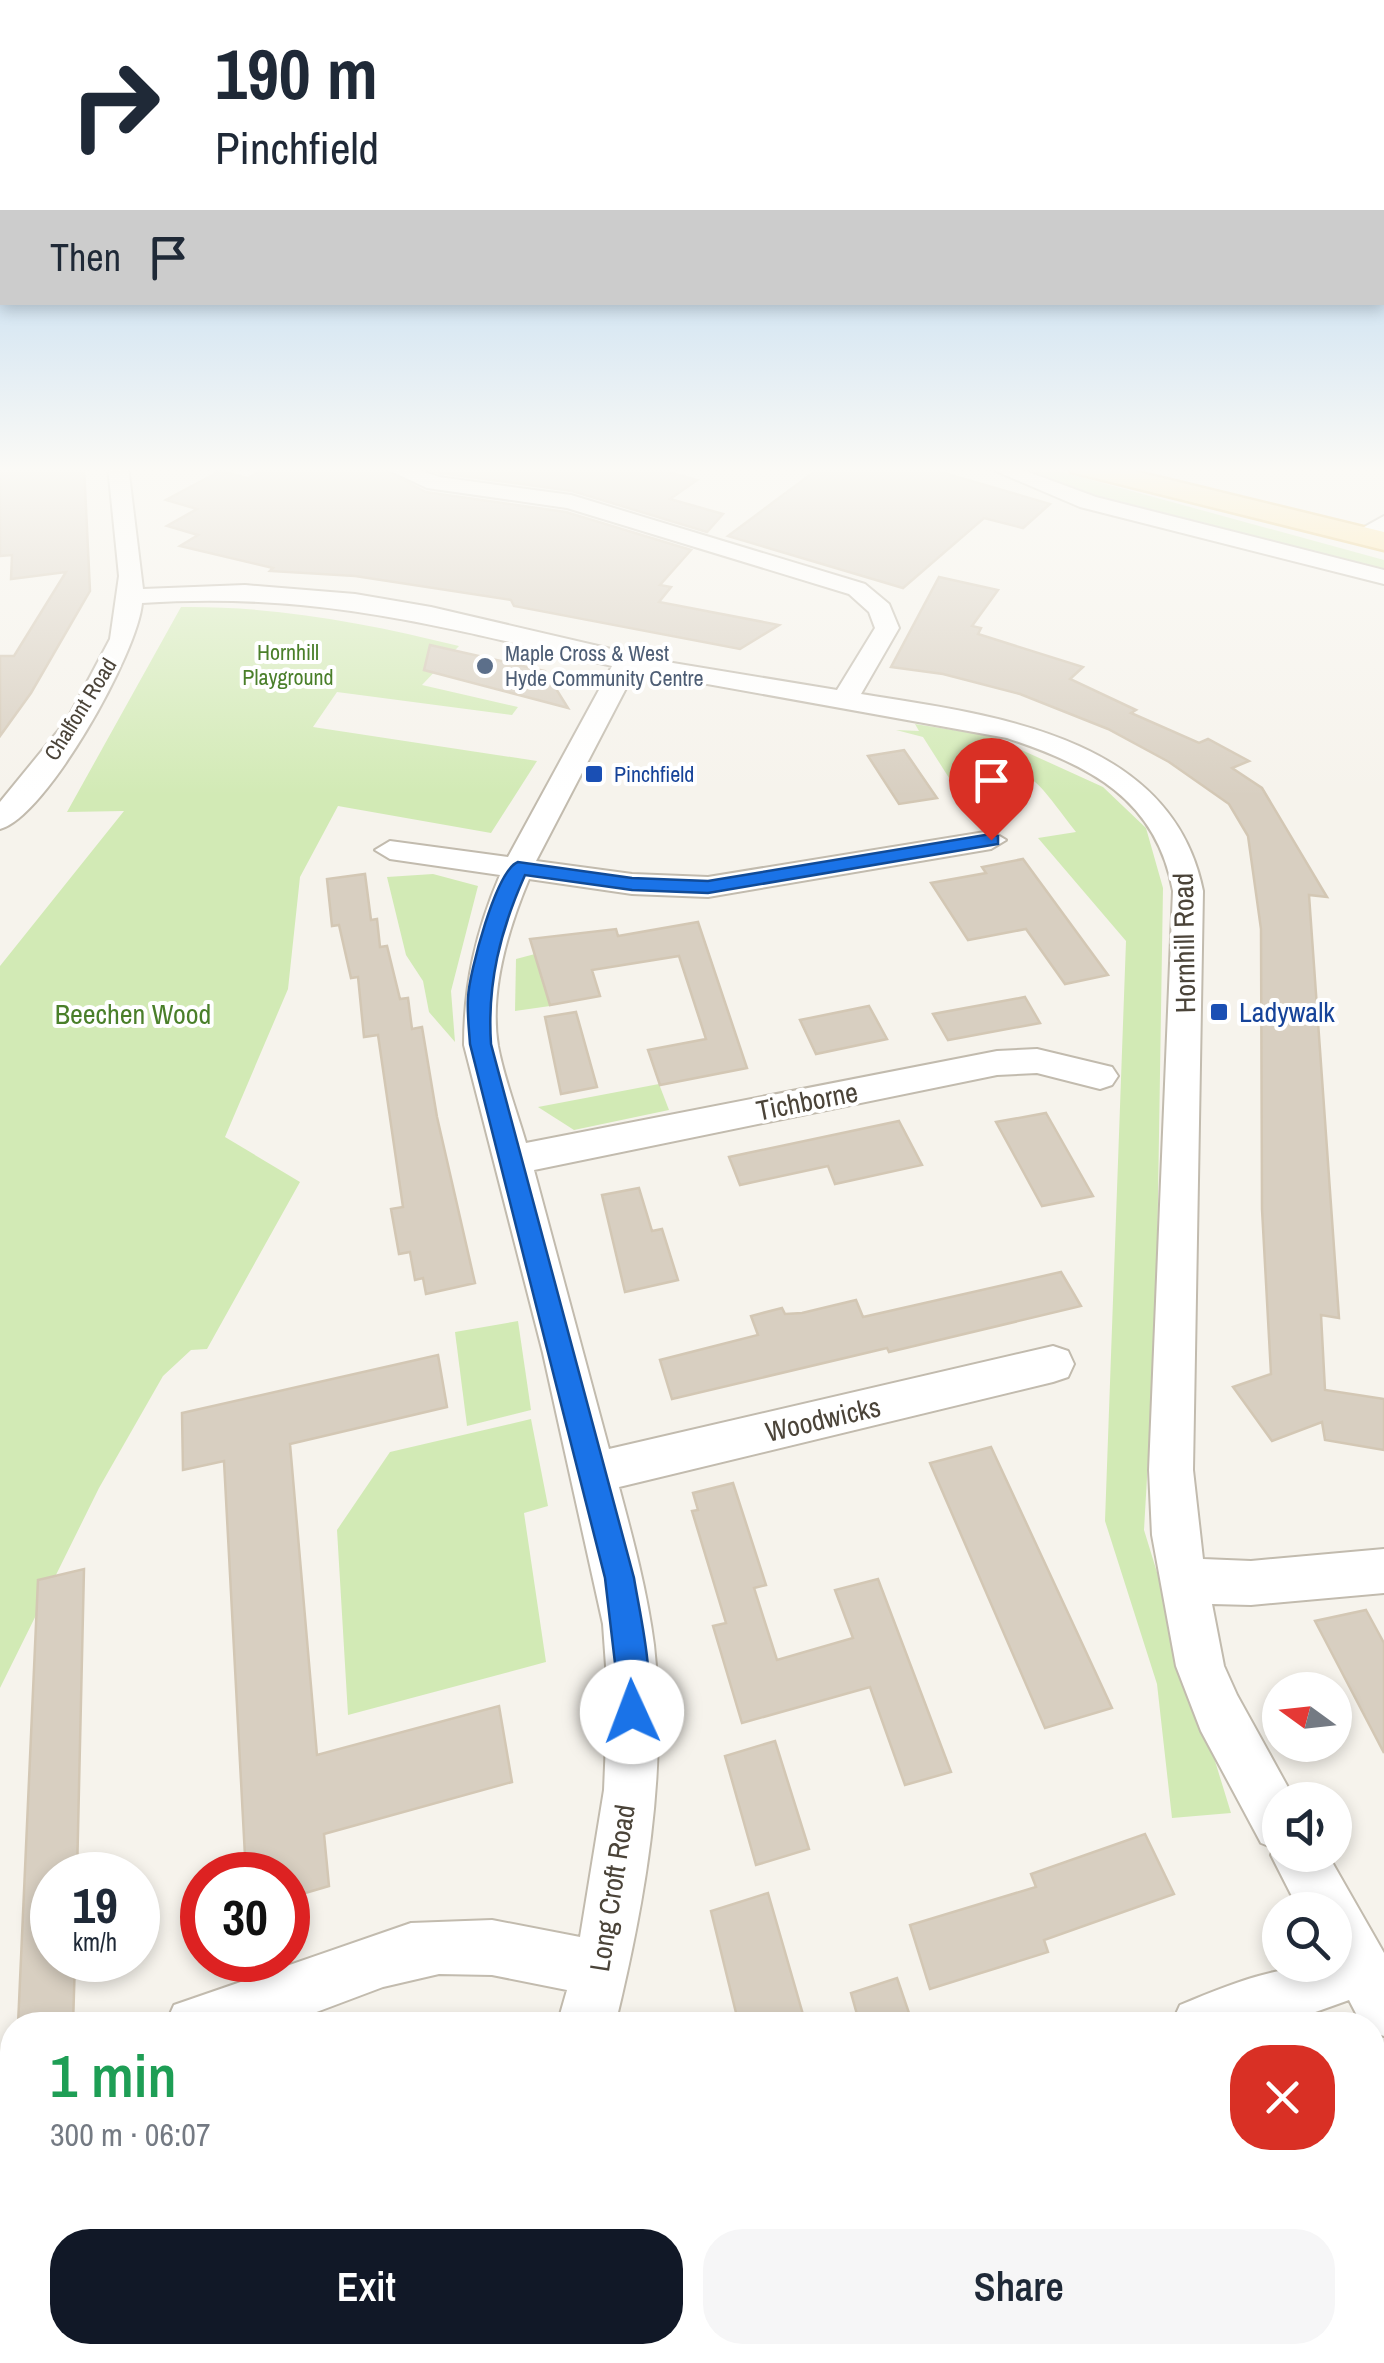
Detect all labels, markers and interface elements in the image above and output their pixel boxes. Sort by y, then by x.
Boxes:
text: 190 m [215,27,378,121]
icon: right [50,40,180,170]
text: Pinchfield [215,117,379,178]
icon: arrive [141,230,196,285]
text: Then [50,232,121,283]
park label: Hornhill Playground [242,637,334,692]
place label: Maple Cross & West Hyde Community Centre [505,638,704,693]
street label: Chalfont Road [37,652,123,766]
marker: Maple Cross & West Hyde Community Centre [474,655,496,677]
pin [949,738,1034,841]
icon: arrive [964,753,1019,808]
place label: Pinchfield [614,759,694,789]
marker: Pinchfield [583,763,605,785]
street label: Hornhill Road [1164,872,1204,1014]
place label: Ladywalk [1239,993,1335,1031]
park label: Beechen Wood [55,995,211,1033]
marker: Ladywalk [1208,1001,1230,1023]
street label: Tichborne [753,1073,861,1129]
street label: Woodwicks [762,1387,884,1451]
position arrow [580,1660,684,1764]
north arrow [1262,1672,1352,1762]
map controls [1262,1672,1352,1982]
button: sound [1262,1782,1352,1872]
street label: Long Croft Road [580,1802,644,1974]
speed limit sign: 30 [180,1852,310,1982]
text: 19 [72,1871,118,1939]
button: search [1262,1892,1352,1982]
text: km/h [73,1925,117,1959]
text: 1 min [50,2035,177,2116]
button: close [1230,2045,1335,2150]
text: 300 m · 06:07 [50,2113,210,2156]
button: Exit [50,2229,683,2344]
button: Share [703,2229,1335,2344]

